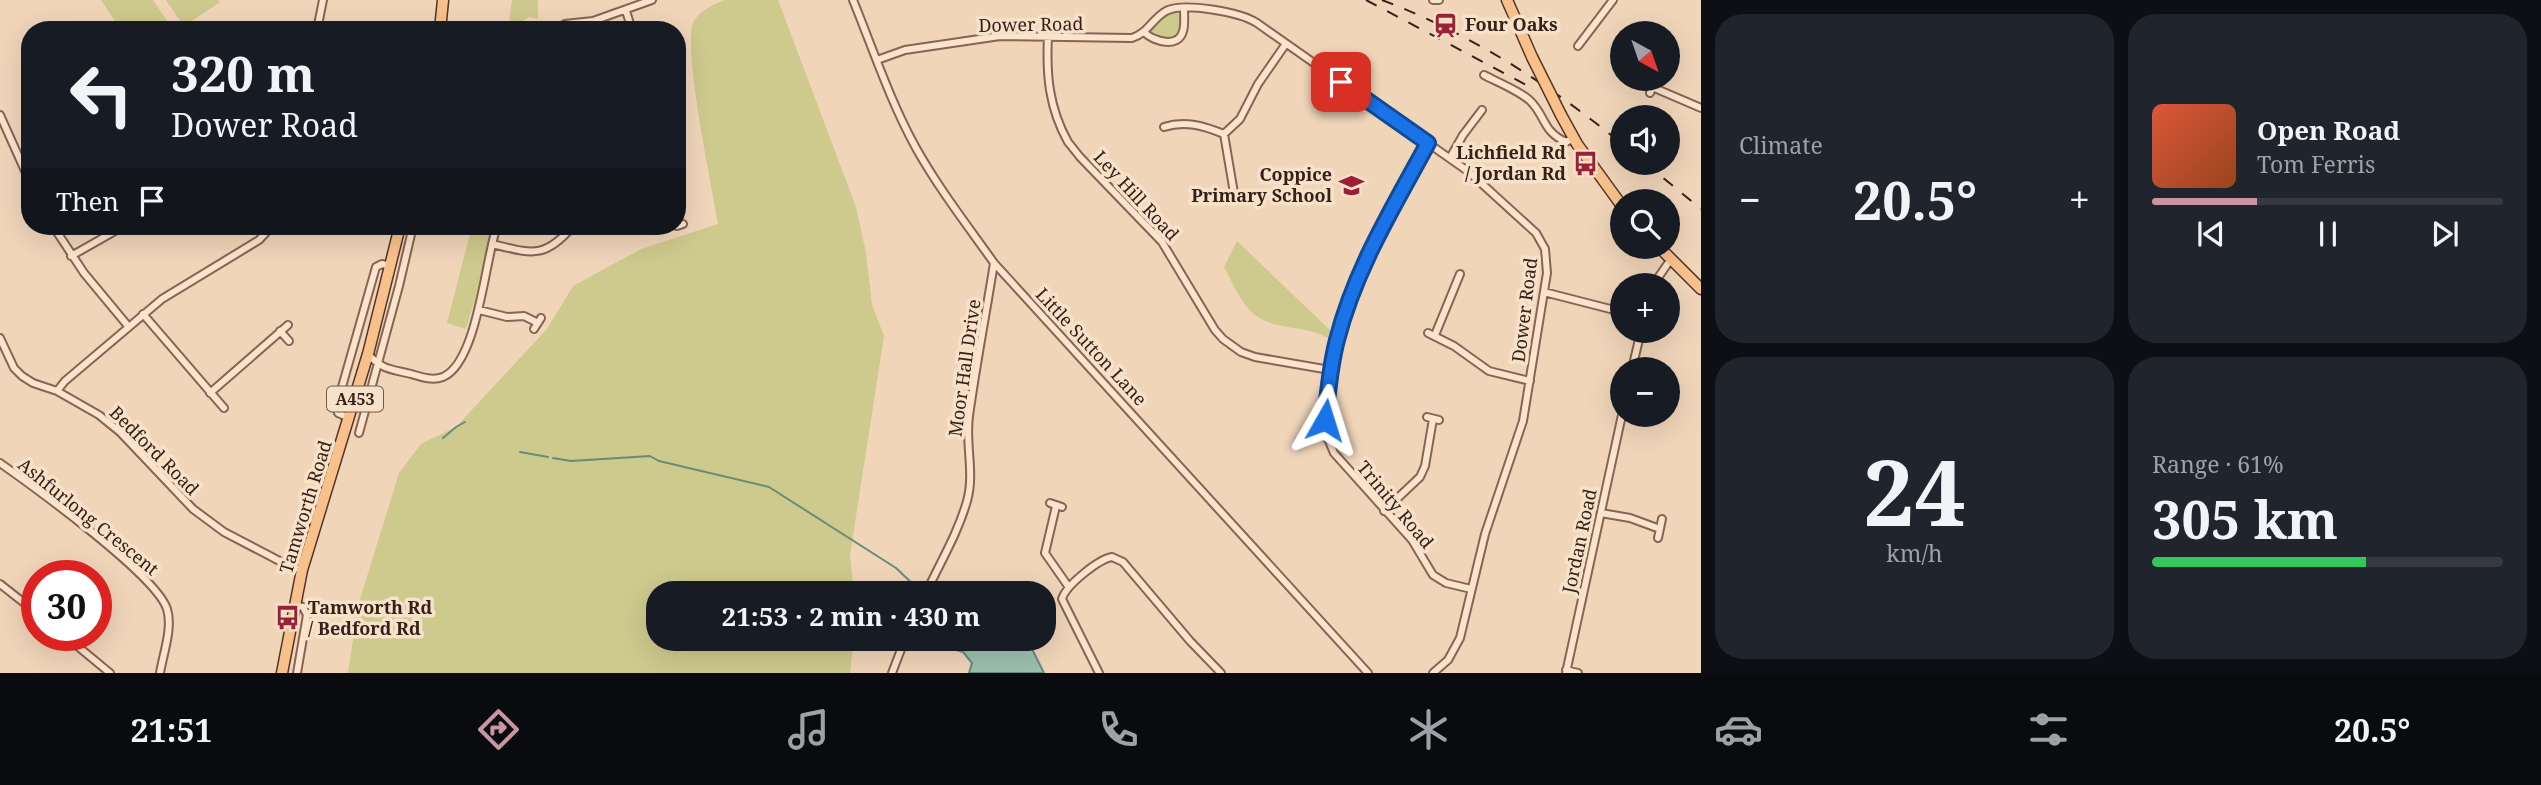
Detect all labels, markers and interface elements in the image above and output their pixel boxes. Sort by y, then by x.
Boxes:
street label: Dower Road [978,11,1084,37]
station icon: Four Oaks [1431,11,1459,39]
place label: Four Oaks [1465,12,1558,36]
north arrow [1610,21,1680,91]
map controls [1610,21,1680,427]
text: 320 m [171,40,315,106]
icon: left [56,49,147,140]
pin [1311,52,1371,112]
icon: arrive [1322,63,1360,101]
text: Dower Road [171,103,358,146]
button: sound [1610,105,1680,175]
text: Open Road [2257,112,2400,148]
text: Climate [1739,129,1823,161]
place label: Lichfield Rd / Jordan Rd [1456,140,1566,185]
street label: Ley Hill Road [1089,145,1185,246]
text: Tom Ferris [2257,148,2375,180]
bus stop icon: Lichfield Rd / Jordan Rd [1572,149,1600,177]
place label: Coppice Primary School [1191,162,1333,207]
text: 20.5° [1853,164,1977,235]
school or university icon: Coppice Primary School [1338,171,1366,199]
text: − [1739,173,1761,225]
text: + [2069,173,2090,225]
icon: arrive [133,182,171,220]
text: Then [56,183,119,219]
button: search [1610,189,1680,259]
icon: previous [2192,215,2230,253]
icon: pause [2309,215,2347,253]
icon: next [2426,215,2464,253]
street label: Dower Road [1506,256,1542,364]
button: + [1610,273,1680,343]
street label: Little Sutton Lane [1031,282,1153,410]
street label: Moor Hall Drive [942,298,986,438]
button: − [1610,357,1680,427]
position arrow [1288,383,1362,457]
road number: A453 [327,386,383,412]
street label: Bedford Road [105,400,205,500]
text: 24 [1863,429,1966,553]
street label: Tamworth Road [273,437,337,576]
text: Range · 61% [2152,448,2284,480]
street label: Ashfurlong Crescent [13,452,164,580]
street label: Trinity Road [1352,456,1439,553]
text: 305 km [2152,483,2338,554]
street label: Jordan Road [1556,486,1602,596]
text: km/h [1886,537,1943,569]
speed limit sign: 30 [21,560,112,651]
place label: Tamworth Rd / Bedford Rd [308,595,432,640]
text: 21:53 · 2 min · 430 m [721,598,981,634]
bus stop icon: Tamworth Rd / Bedford Rd [274,604,302,632]
icon: directions [474,705,523,754]
icon: music [784,705,833,754]
icon: phone [1094,705,1143,754]
icon: climate [1404,705,1453,754]
icon: car [1714,705,1763,754]
icon: filters [2024,705,2073,754]
text: 21:51 [131,708,213,751]
text: 20.5° [2334,708,2410,751]

